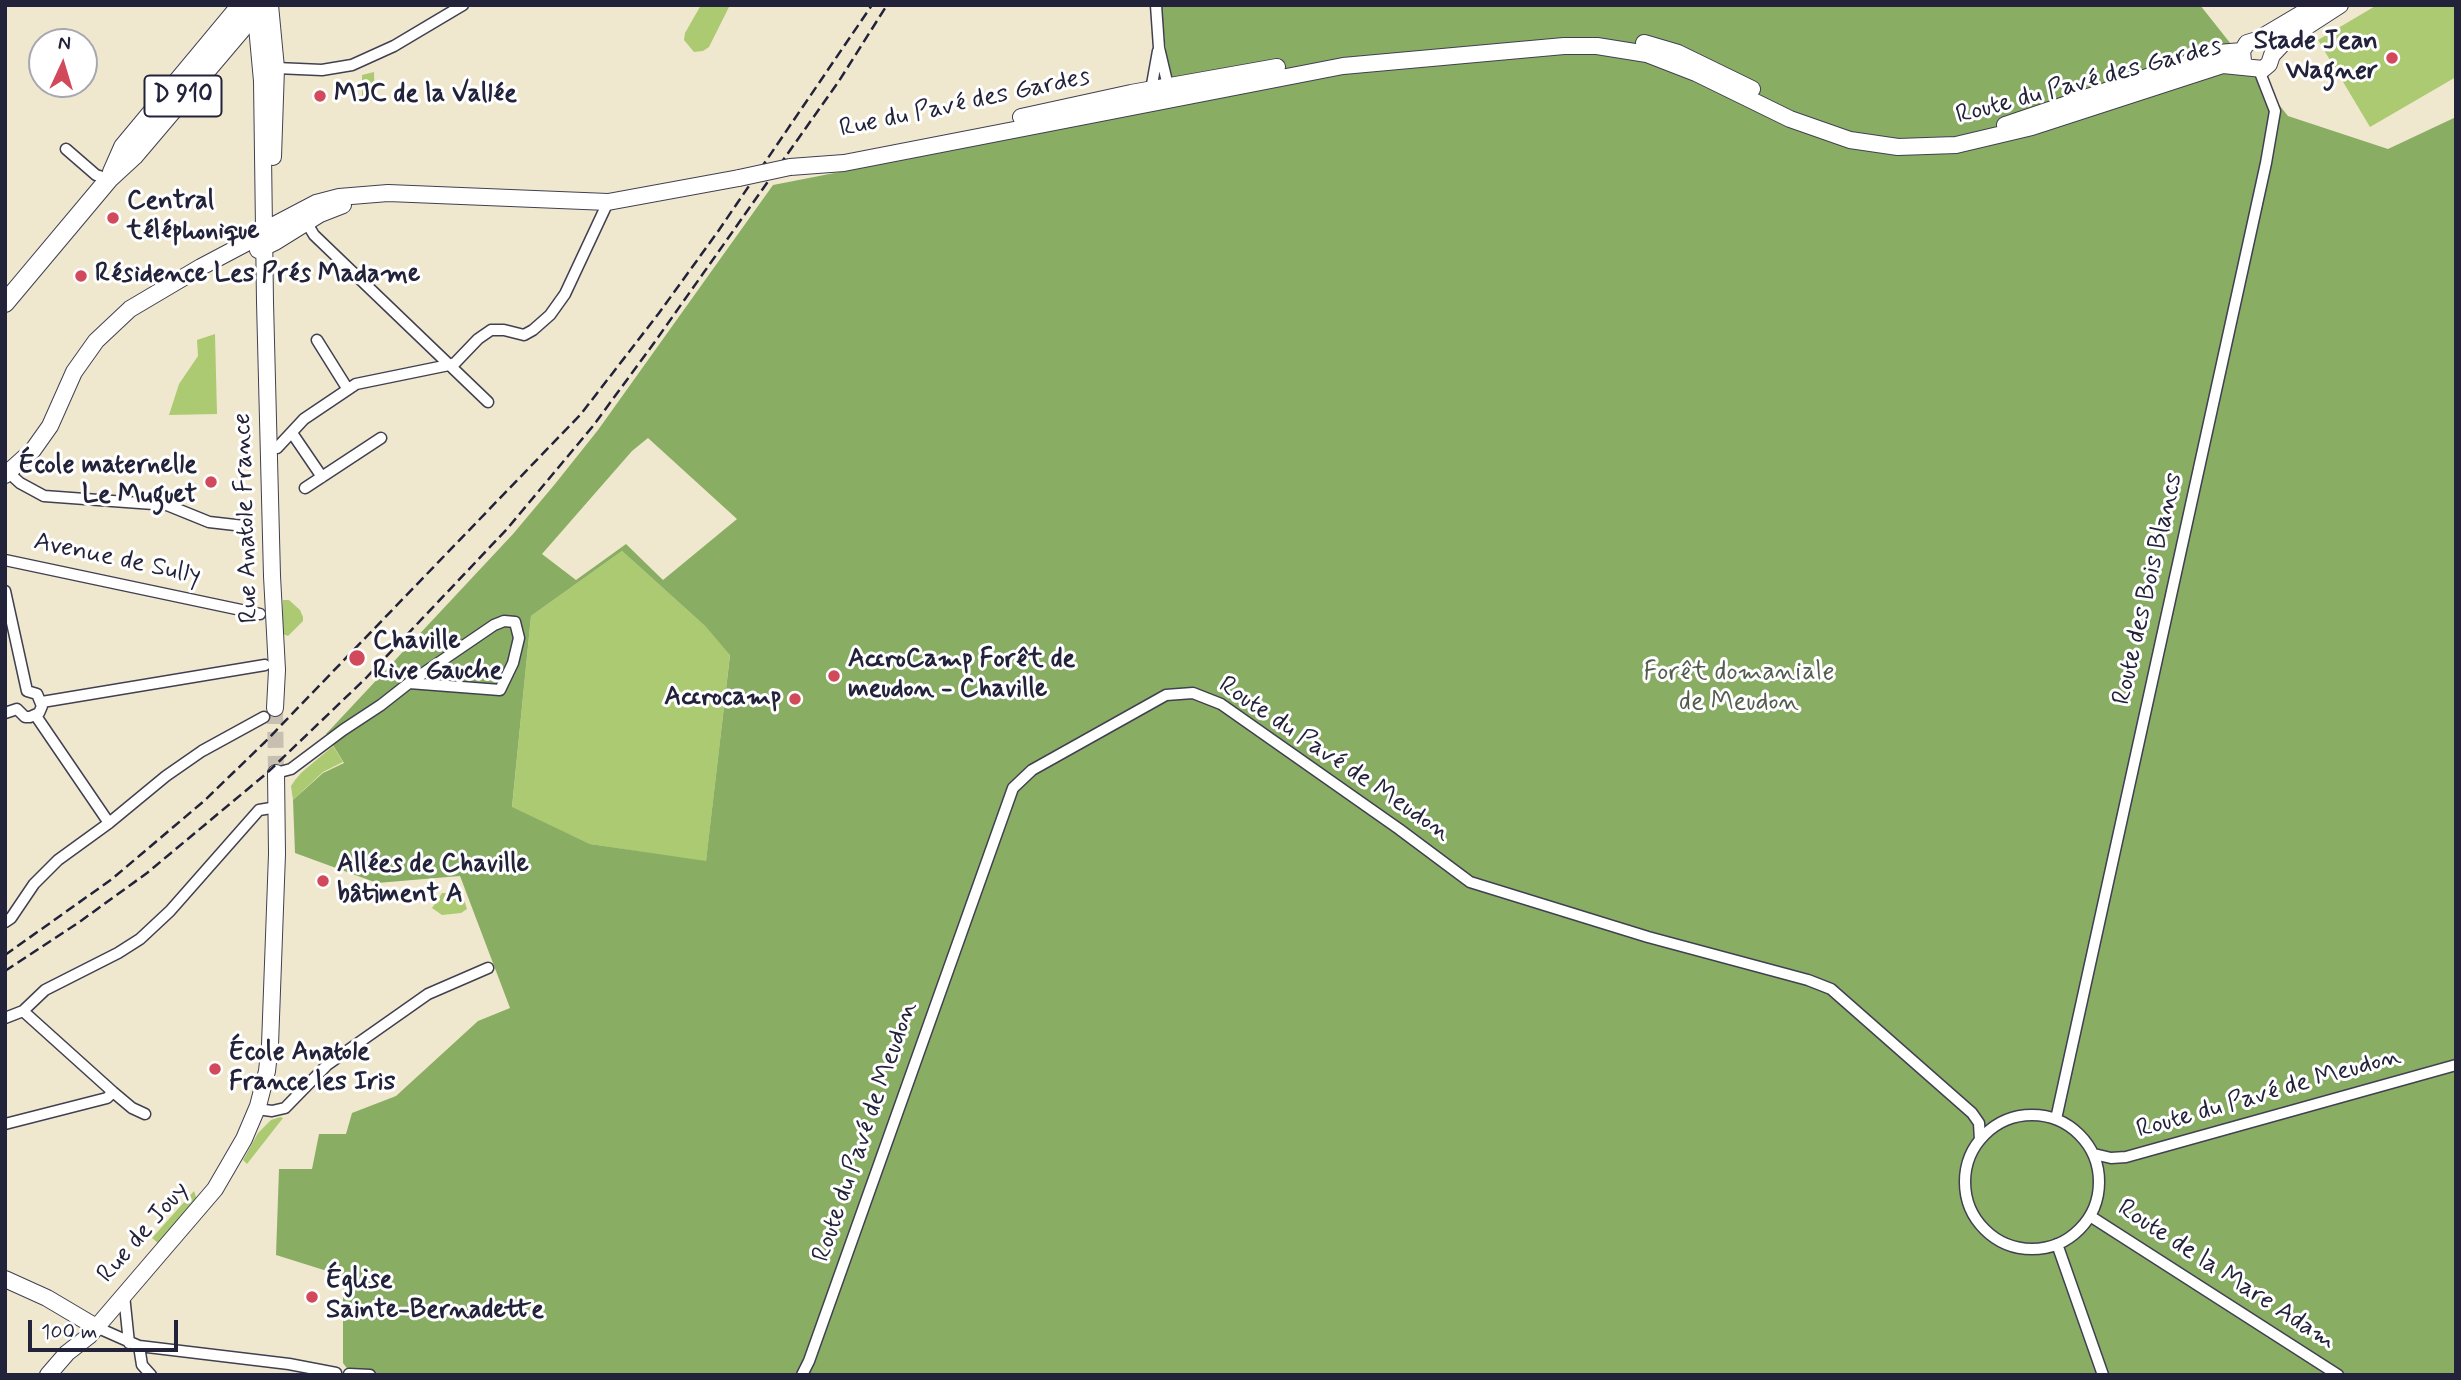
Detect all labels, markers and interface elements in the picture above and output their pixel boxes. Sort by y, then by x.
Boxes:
place label: Stade Jean Wagner [2254,27,2378,88]
north arrow [28,28,98,98]
text: N [57,31,72,56]
street label: Route du Pavé des Gardes [1953,32,2225,132]
marker: Stade Jean Wagner [2384,50,2400,66]
street label: Rue du Pavé des Gardes [837,62,1093,146]
road number: D 910 [144,76,222,116]
place label: MJC de la Vallée [334,80,517,112]
marker: MJC de la Vallée [312,88,328,104]
place label: Central téléphonique [127,187,260,248]
marker: Central téléphonique [105,210,121,226]
place label: Résidence Les Prés Madame [95,260,420,292]
marker: Résidence Les Prés Madame [73,268,89,284]
street label: Rue Anatole France [228,412,266,624]
place label: École maternelle Le Muguet [19,451,197,512]
street label: Route des Bois Blancs [2107,470,2191,708]
marker: École maternelle Le Muguet [203,474,219,490]
street label: Avenue de Sully [31,527,203,593]
place label: Chaville Rive Gauche [373,627,502,688]
place label: AccroCamp Forêt de meudon - Chaville [848,645,1075,706]
marker: Chaville Rive Gauche [347,648,367,668]
park label: Forêt domaniale de Meudon [1643,658,1835,720]
marker: AccroCamp Forêt de meudon - Chaville [826,668,842,684]
street label: Route du Pavé de Meudon [1212,671,1456,849]
place label: Accrocamp [664,683,781,715]
marker: Accrocamp [787,691,803,707]
place label: Allées de Chaville bâtiment A [337,850,529,912]
marker: Allées de Chaville bâtiment A [315,873,331,889]
street label: Route du Pavé de Meudon [807,998,925,1266]
place label: École Anatole France les Iris [229,1038,395,1100]
street label: Route du Pavé de Meudon [2133,1041,2405,1147]
marker: École Anatole France les Iris [207,1061,223,1077]
street label: Rue de Jouy [91,1176,197,1290]
street label: Route de la Mare Adam [2111,1194,2341,1358]
place label: Église Sainte-Bernadette [326,1266,544,1328]
marker: Église Sainte-Bernadette [304,1289,320,1305]
scale bar [32,1306,182,1350]
text: 100 m [41,1318,97,1346]

